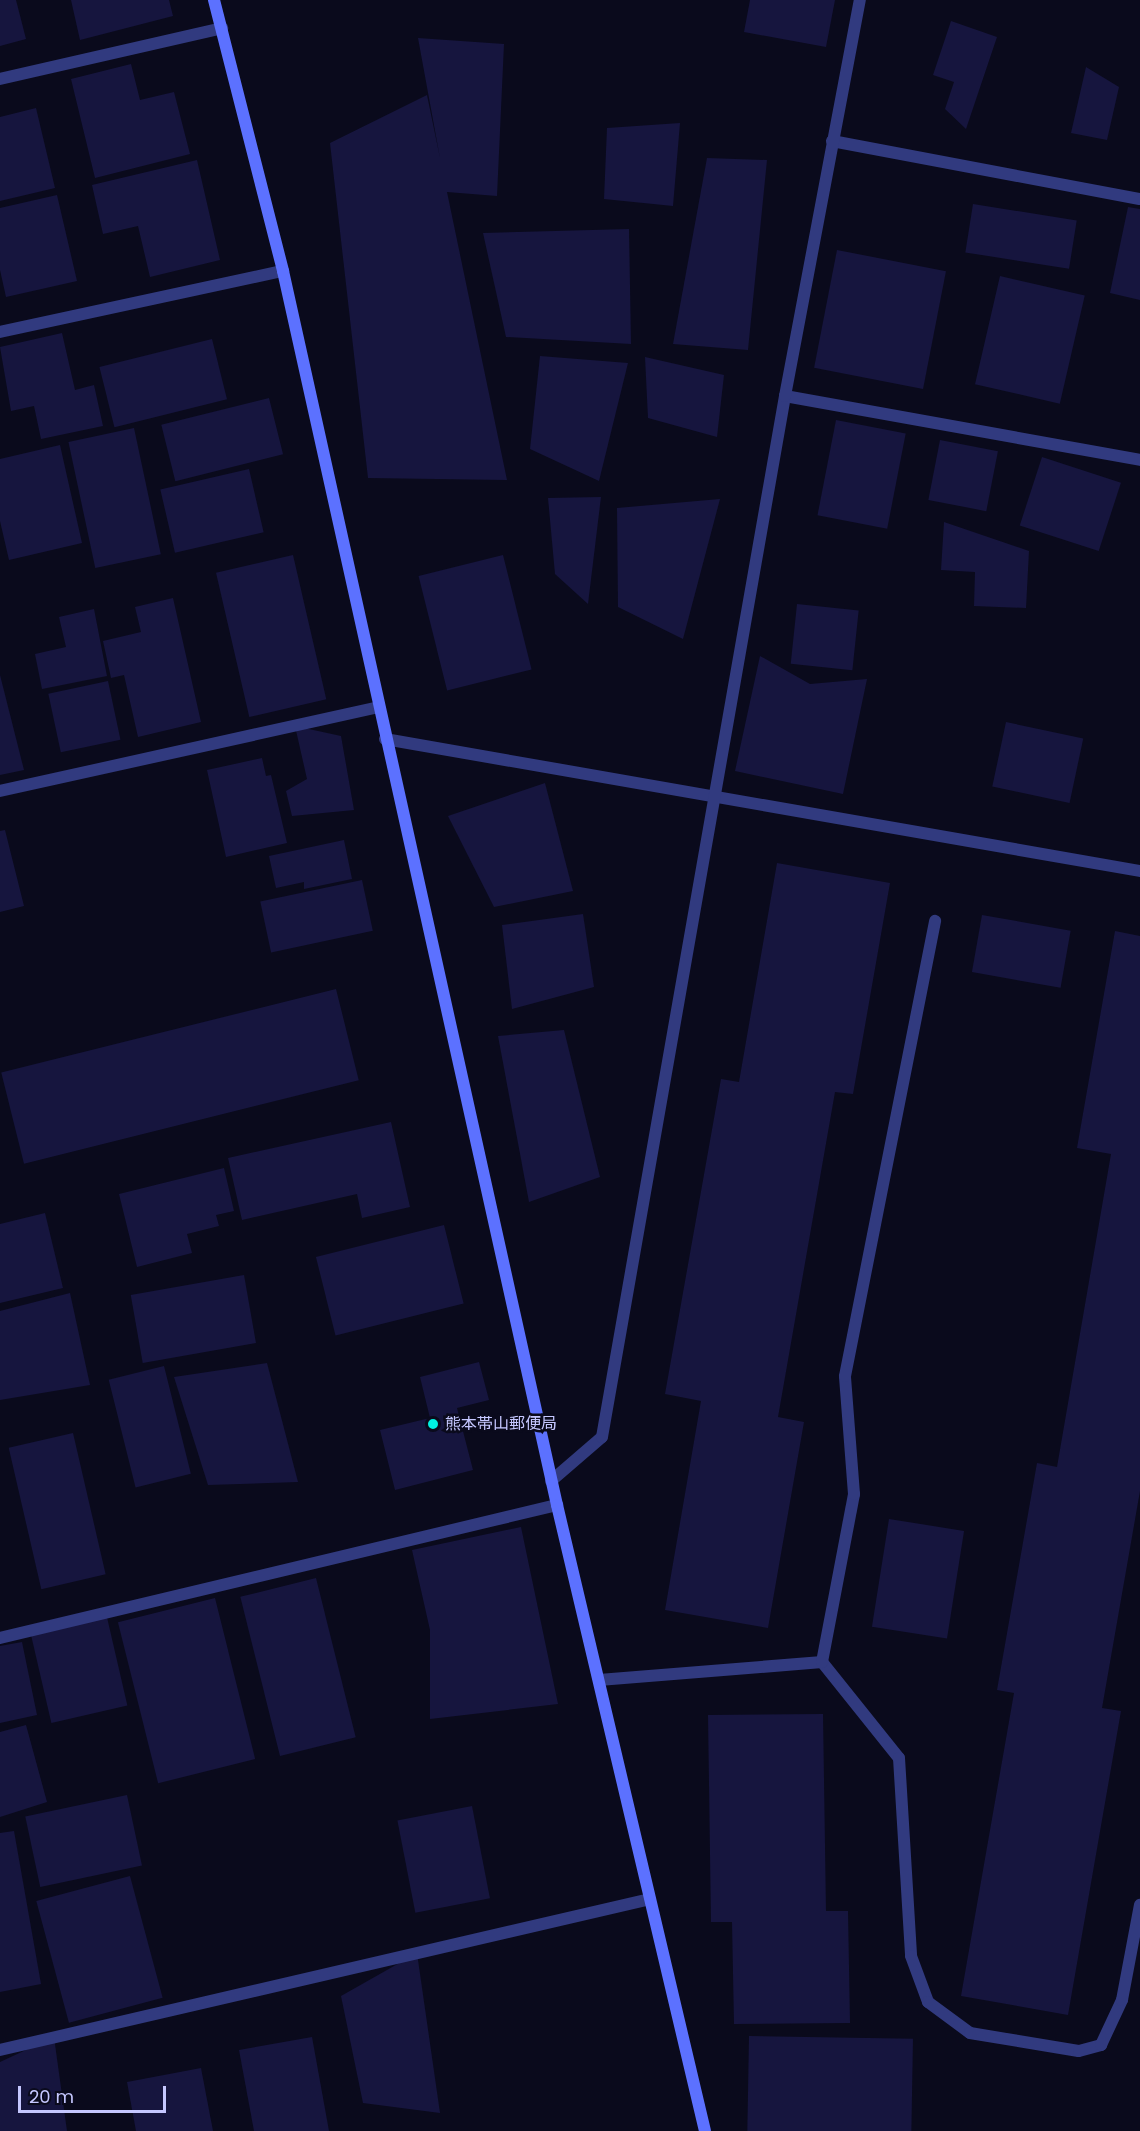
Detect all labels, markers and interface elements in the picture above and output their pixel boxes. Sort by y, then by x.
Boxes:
place label: 熊本帯山郵便局 [445,1414,557,1434]
marker: 熊本帯山郵便局 [426,1417,440,1431]
scale bar [21,2074,170,2112]
text: 20 m [29,2084,74,2109]

